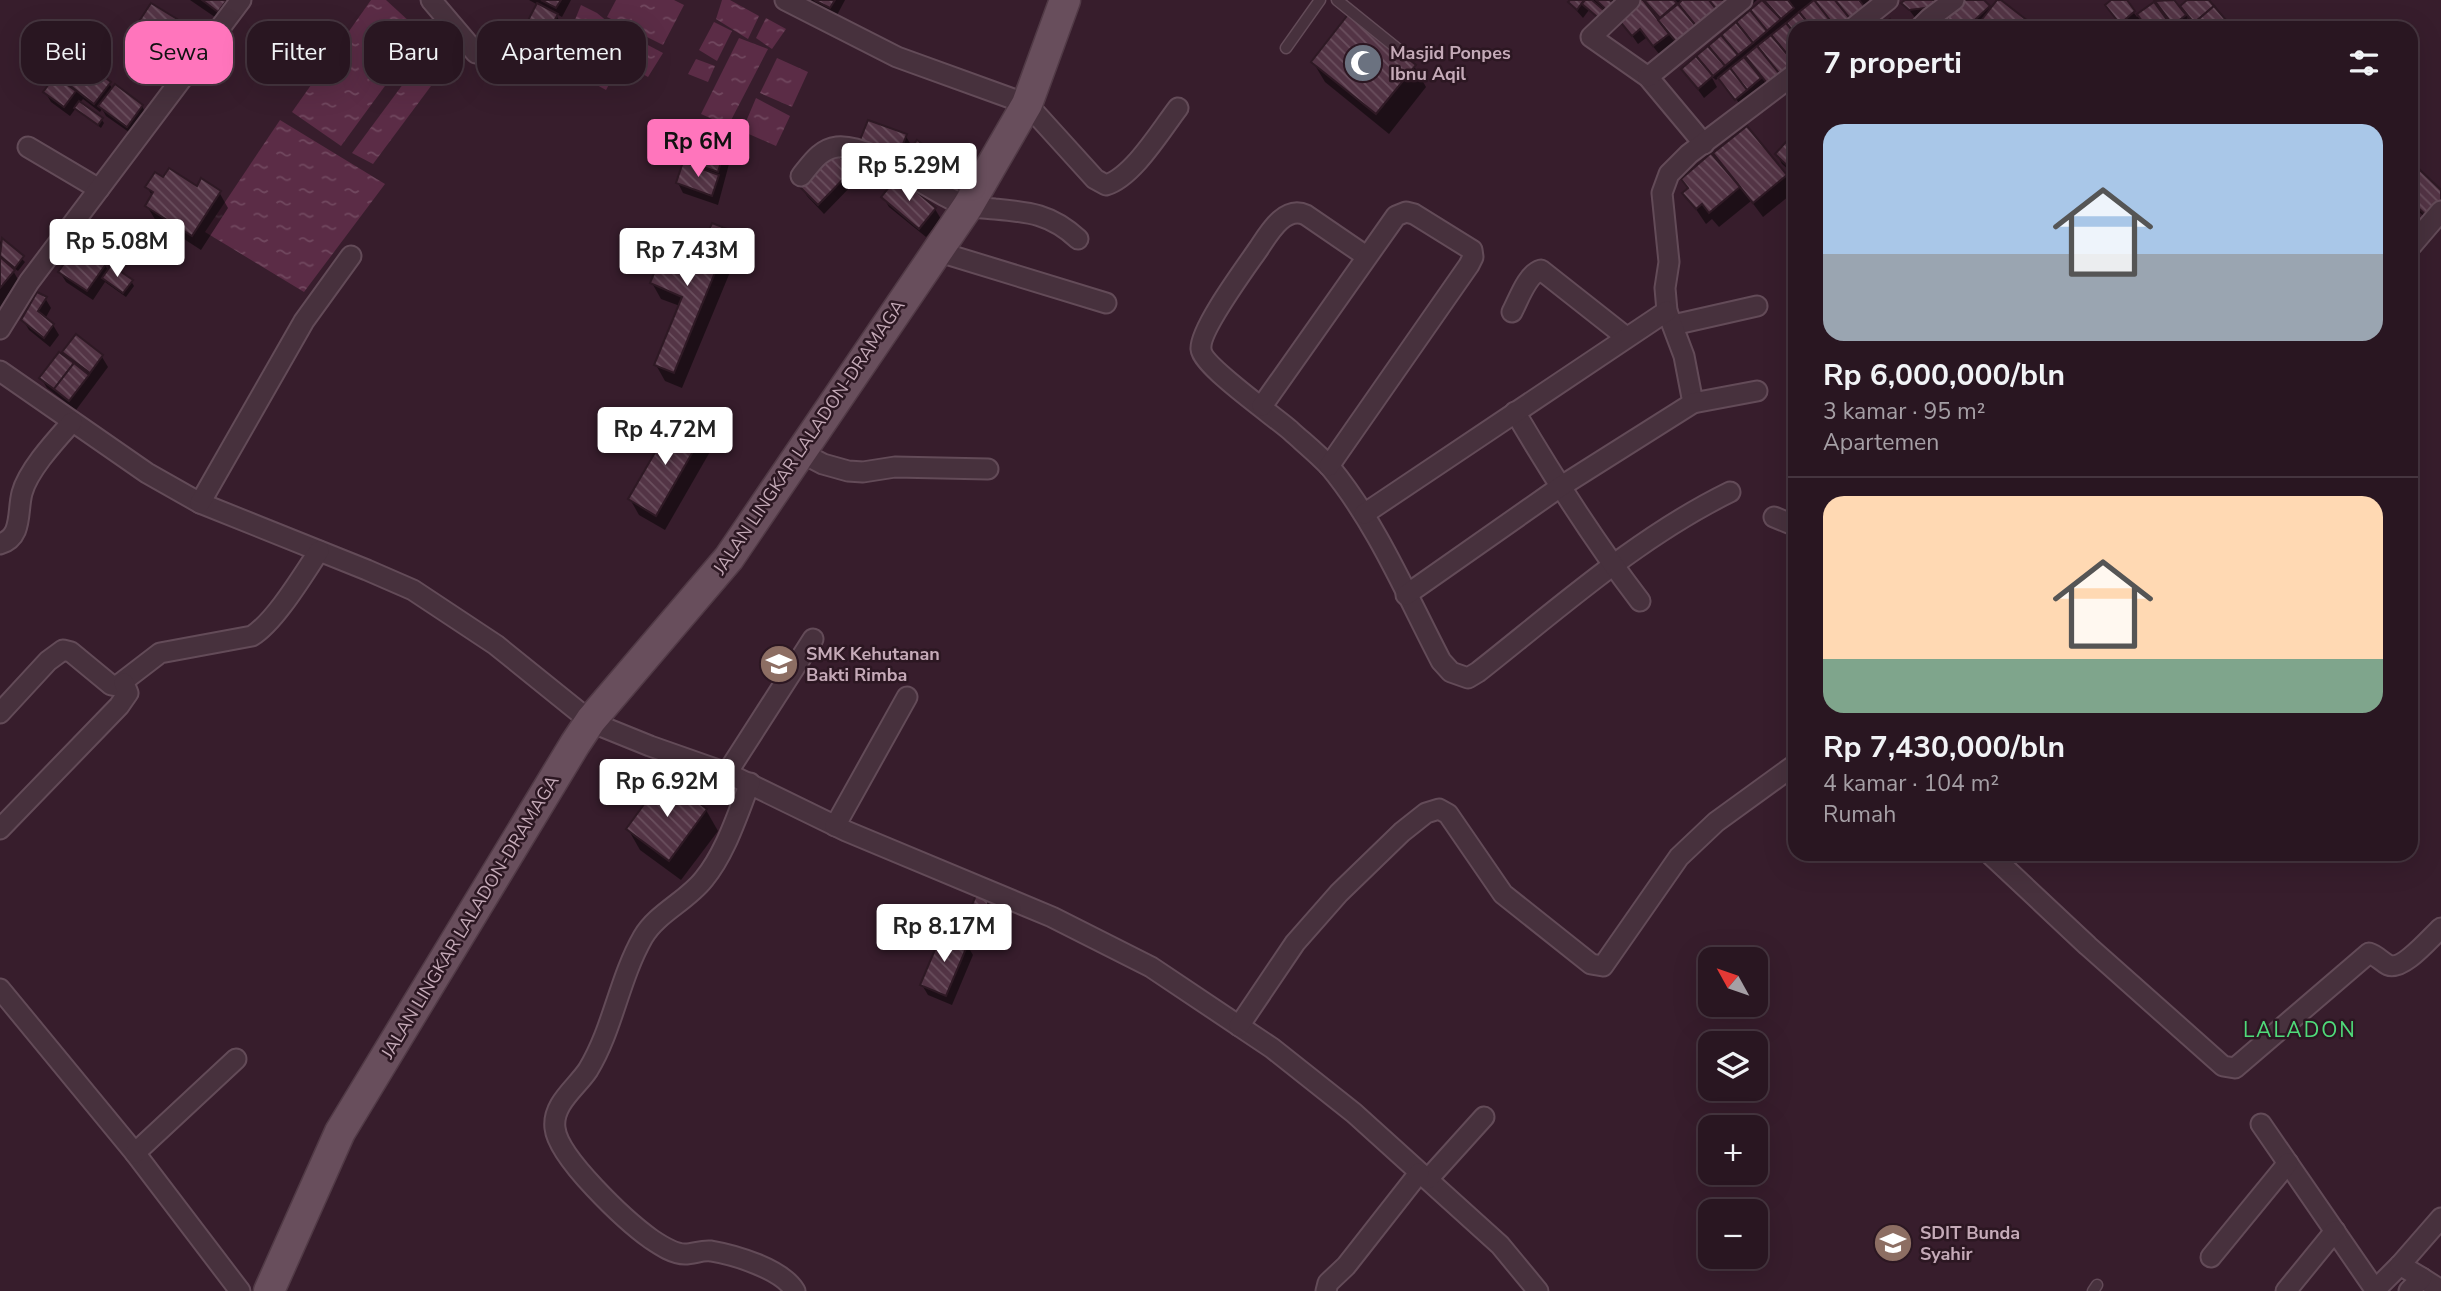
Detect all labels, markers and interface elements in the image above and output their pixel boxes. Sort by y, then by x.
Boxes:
chip: Beli [21,21,111,84]
chip: Sewa [125,21,233,84]
chip: Filter [247,21,350,84]
chip: Baru [364,21,463,84]
chip: Apartemen [477,21,646,84]
place label: Masjid Ponpes Ibnu Aqil [1390,41,1511,86]
mosque icon: Masjid Ponpes Ibnu Aqil [1342,42,1384,84]
text: 7 properti [1823,43,1962,84]
icon: filters [2345,44,2383,82]
pin: Rp 6M [649,120,747,179]
text: Rp 6M [663,126,733,157]
pin: Rp 5.29M [837,144,981,203]
text: Rp 5.29M [858,150,960,181]
icon: home [2040,169,2166,295]
pin: Rp 5.08M [45,219,189,279]
text: Rp 5.08M [66,226,168,257]
pin: Rp 7.43M [615,229,759,288]
text: Rp 7.43M [636,235,738,266]
street label: JALAN LINGKAR LALADON-DRAMAGA [707,295,910,580]
text: Rp 6,000,000/bln [1823,355,2065,396]
text: 3 kamar · 95 m² [1823,396,1985,427]
pin: Rp 4.72M [593,407,737,467]
text: Rp 4.72M [614,414,716,445]
text: Apartemen [1823,427,1939,458]
icon: home [2040,541,2166,667]
place label: SMK Kehutanan Bakti Rimba [806,642,940,687]
school or university icon: SMK Kehutanan Bakti Rimba [758,643,800,685]
text: Rp 7,430,000/bln [1823,727,2065,768]
pin: Rp 6.92M [595,760,739,819]
text: Rp 6.92M [616,766,718,797]
text: 4 kamar · 104 m² [1823,768,1999,799]
street label: JALAN LINGKAR LALADON-DRAMAGA [375,771,564,1064]
text: Rumah [1823,799,1896,830]
pin: Rp 8.17M [872,904,1016,964]
text: Rp 8.17M [893,911,995,942]
north arrow [1698,947,1768,1017]
map controls [1698,947,1768,1269]
district label: LALADON [2243,1016,2357,1044]
button: layers [1698,1031,1768,1101]
button: + [1698,1115,1768,1185]
button: − [1698,1199,1768,1269]
place label: SDIT Bunda Syahir [1920,1221,2020,1266]
school or university icon: SDIT Bunda Syahir [1872,1222,1914,1264]

